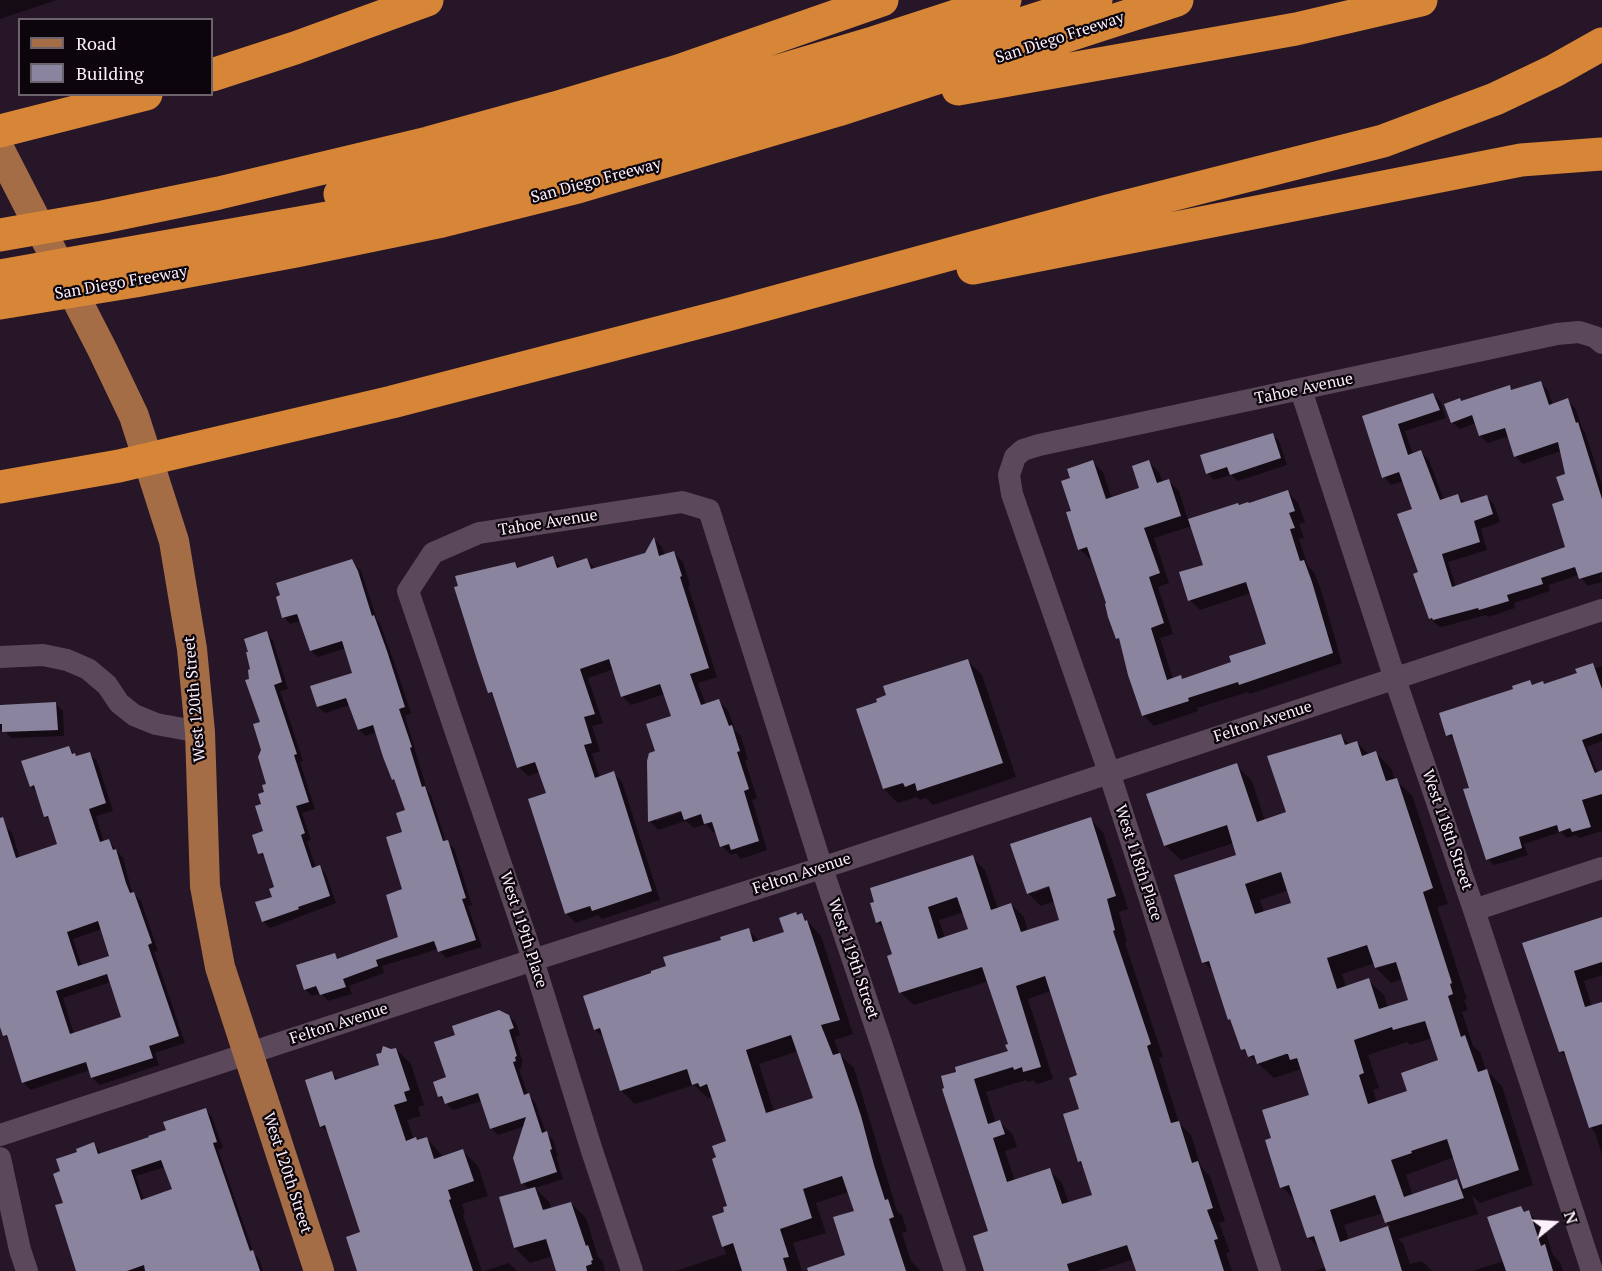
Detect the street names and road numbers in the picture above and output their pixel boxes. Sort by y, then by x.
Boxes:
street label: San Diego Freeway [993,8,1127,68]
street label: San Diego Freeway [529,154,663,208]
street label: San Diego Freeway [53,262,189,304]
street label: Tahoe Avenue [1253,369,1355,409]
street label: Tahoe Avenue [497,506,599,540]
street label: West 120th Street [180,635,210,763]
street label: Felton Avenue [1211,697,1315,747]
street label: West 118th Street [1417,767,1477,893]
street label: West 118th Place [1110,802,1166,924]
street label: Felton Avenue [750,849,854,899]
street label: West 119th Place [495,869,551,991]
street label: West 119th Street [823,896,883,1022]
street label: Felton Avenue [287,999,391,1049]
street label: West 120th Street [258,1110,316,1236]

